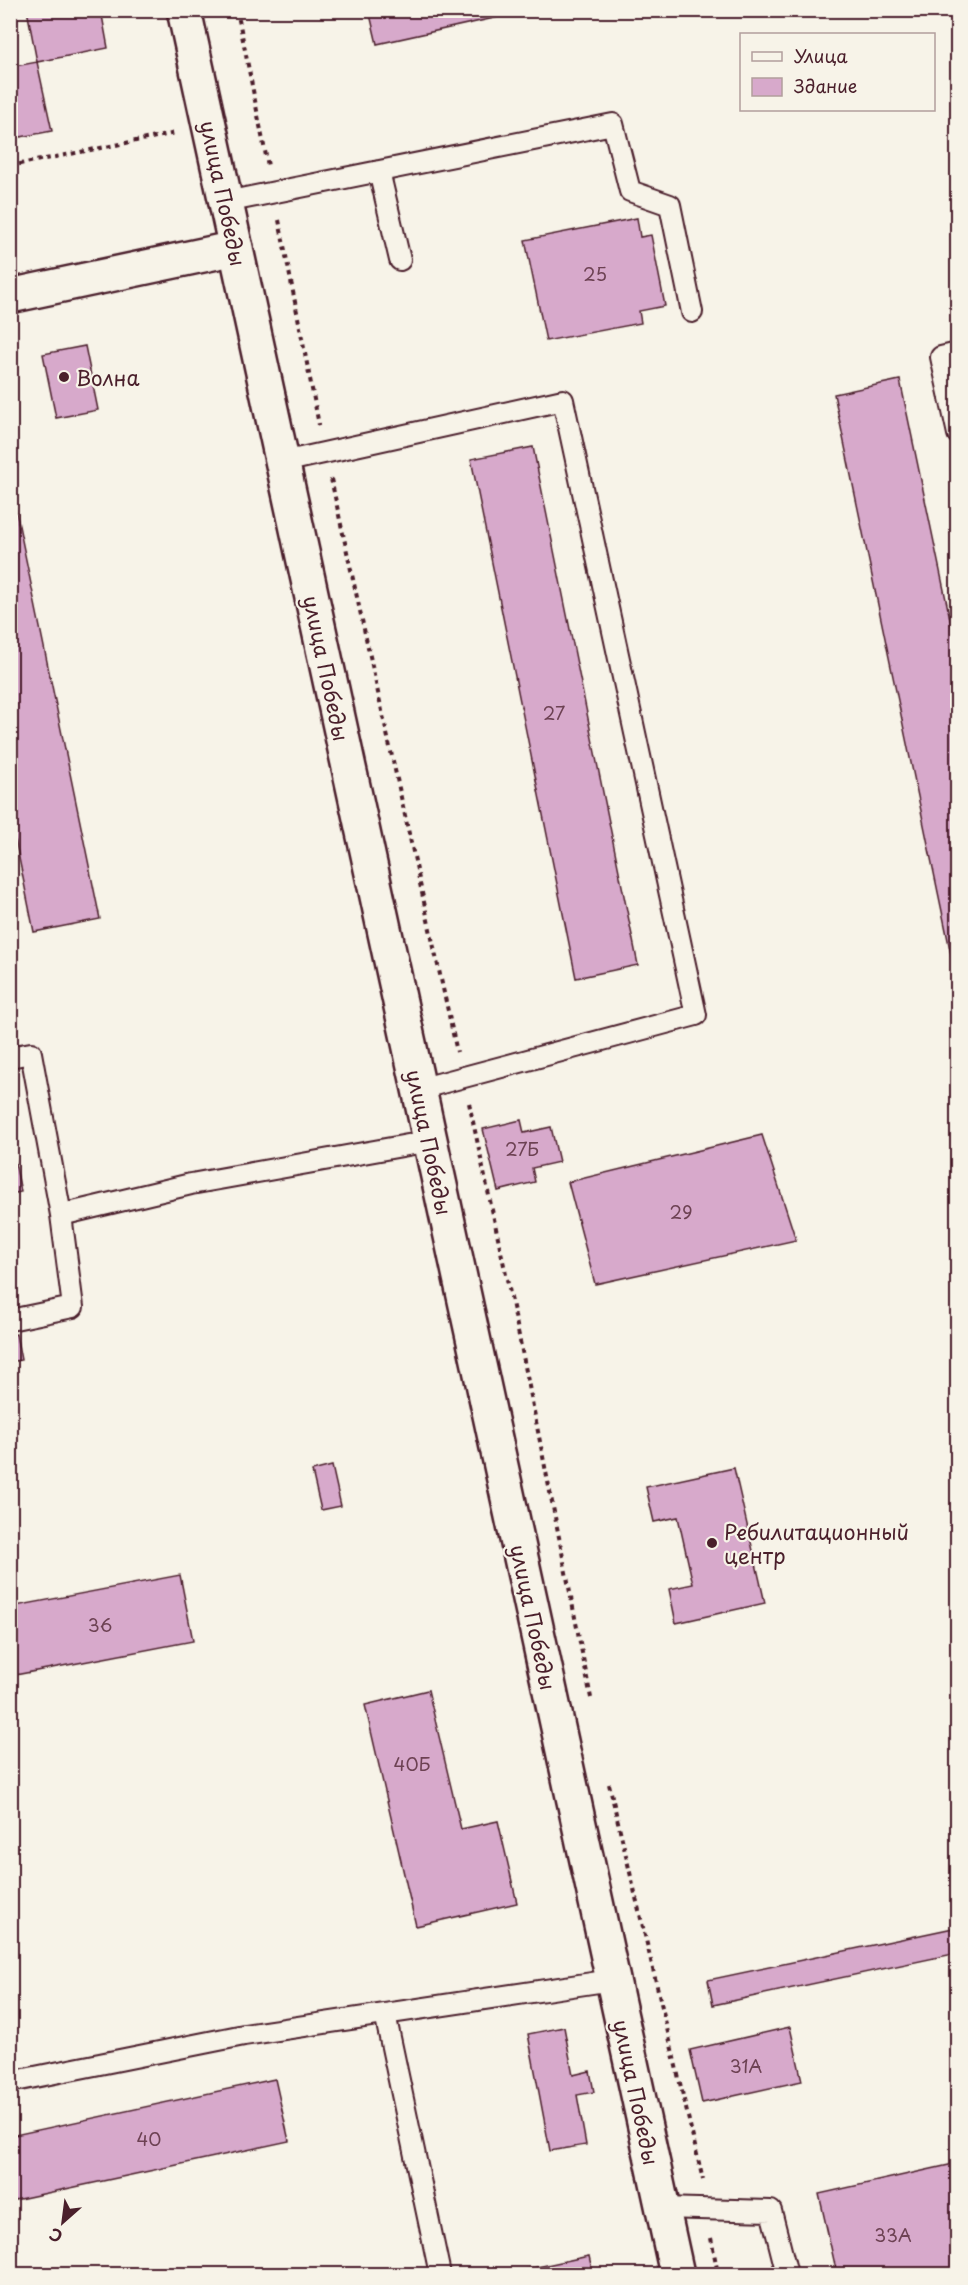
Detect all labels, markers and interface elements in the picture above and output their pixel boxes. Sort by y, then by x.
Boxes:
legend [740,33,935,111]
text: Улица [794,42,848,69]
text: Здание [794,72,857,99]
street label: улица Победы [193,117,255,269]
house number: 25 [583,260,607,287]
place label: Волна [76,361,140,393]
marker: Волна [57,370,71,384]
street label: улица Победы [296,592,358,744]
house number: 27 [543,699,565,726]
street label: улица Победы [399,1066,461,1218]
house number: 27Б [505,1135,539,1162]
house number: 29 [670,1198,692,1225]
place label: Ребилитационный центр [724,1515,909,1571]
marker: Ребилитационный центр [705,1536,719,1550]
street label: улица Победы [503,1541,565,1693]
house number: 36 [88,1611,112,1638]
house number: 40Б [394,1750,430,1777]
street label: улица Победы [606,2016,668,2168]
house number: 31А [730,2052,763,2079]
house number: 40 [136,2125,162,2152]
north arrow [33,2192,93,2252]
house number: 33А [874,2221,912,2248]
text: С [45,2223,66,2250]

